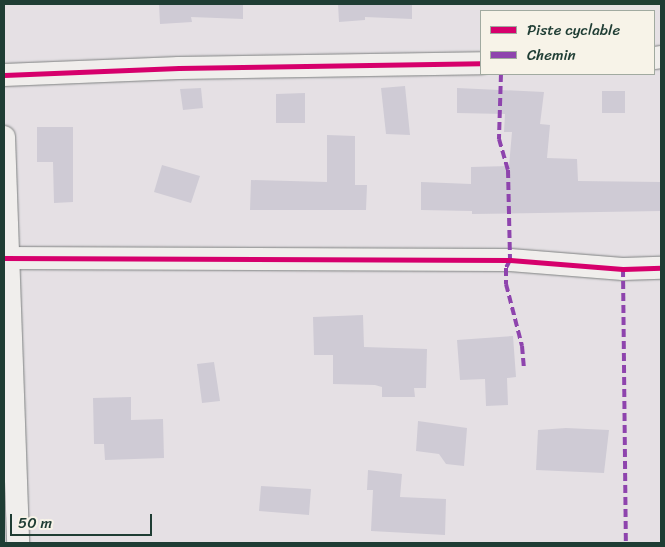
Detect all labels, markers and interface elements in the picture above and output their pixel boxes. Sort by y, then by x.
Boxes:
legend [480,10,655,75]
text: Piste cyclable [527,17,620,43]
text: Chemin [527,42,576,68]
scale bar [12,504,155,536]
text: 50 m [18,510,52,536]

